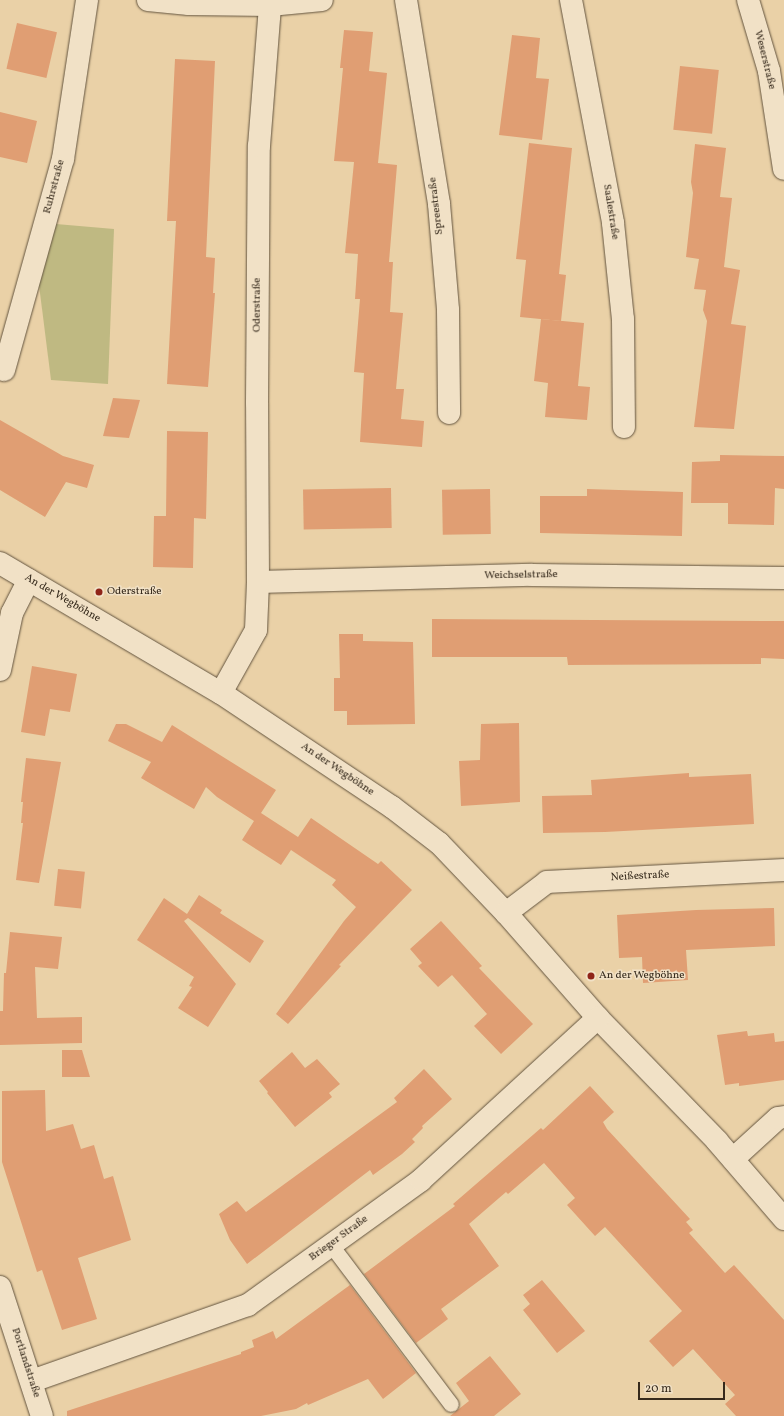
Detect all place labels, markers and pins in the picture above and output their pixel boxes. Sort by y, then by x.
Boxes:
place label: Oderstraße [107,585,162,599]
marker: Oderstraße [94,587,104,597]
place label: An der Wegböhne [599,969,685,983]
marker: An der Wegböhne [586,971,596,981]

